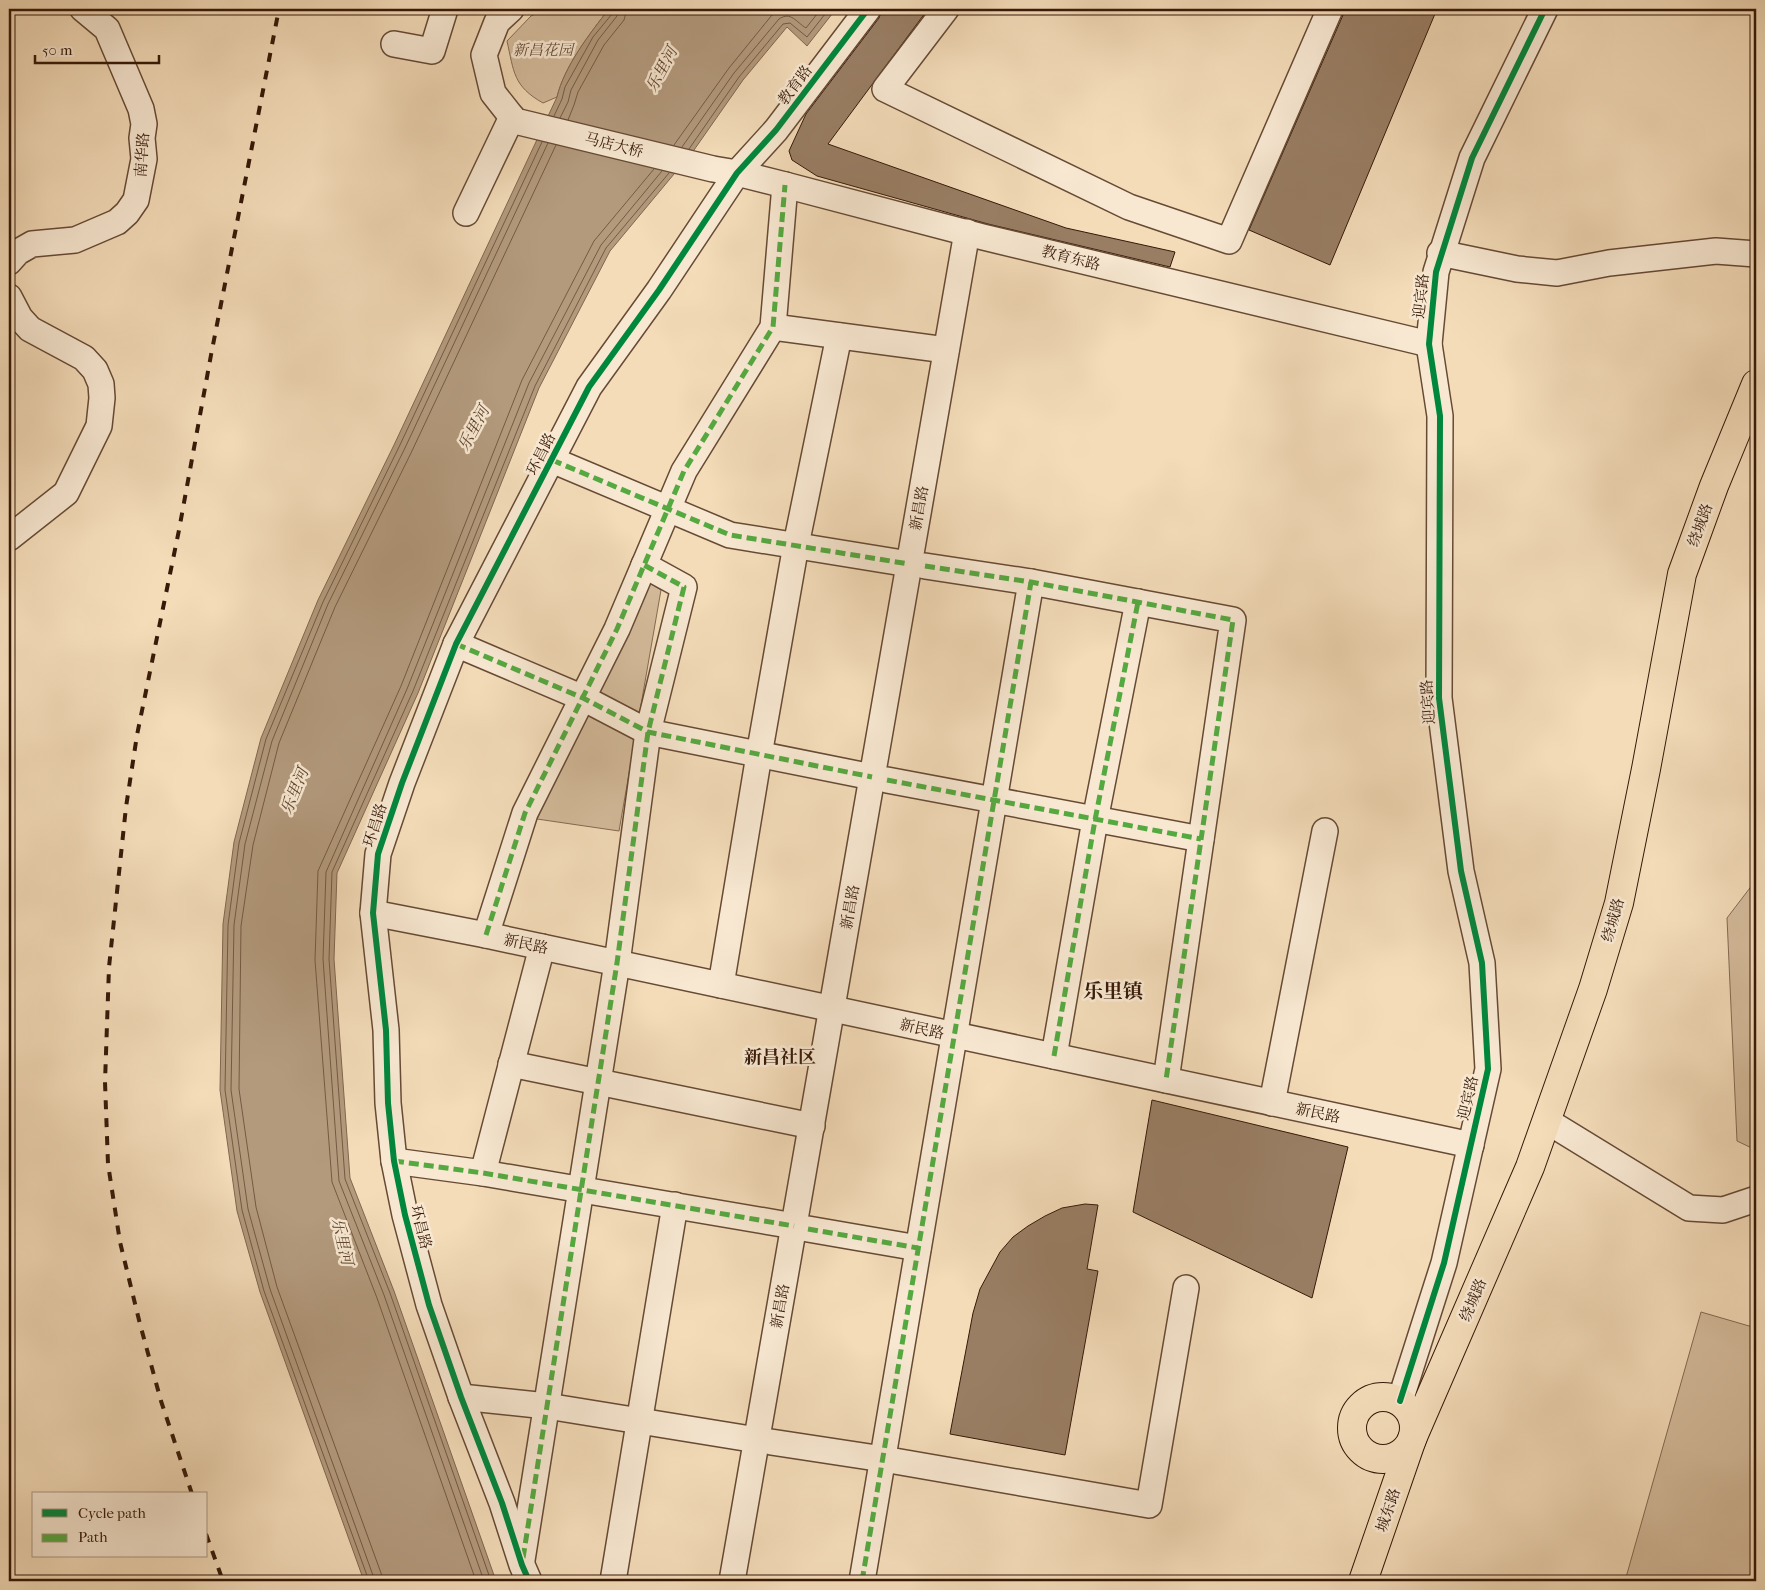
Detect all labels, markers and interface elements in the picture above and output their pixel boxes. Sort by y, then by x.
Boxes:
scale bar [35,32,159,64]
text: 50 m [42,41,73,59]
park label: 新昌花园 [513,41,575,59]
water label: 乐里河 [642,41,683,95]
street label: 教育路 [774,62,816,108]
street label: 马店大桥 [583,129,645,161]
street label: 南华路 [131,132,153,178]
street label: 教育东路 [1040,242,1102,274]
street label: 迎宾路 [1410,273,1432,319]
water label: 乐里河 [454,400,495,454]
street label: 环昌路 [523,430,559,478]
street label: 新昌路 [906,484,932,532]
street label: 绕城路 [1684,501,1716,549]
street label: 迎宾路 [1417,679,1439,725]
water label: 乐里河 [277,763,313,817]
street label: 环昌路 [359,801,391,849]
street label: 新昌路 [837,883,863,931]
street label: 绕城路 [1598,896,1628,944]
street label: 新民路 [502,931,550,957]
district label: 乐里镇 [1083,980,1143,1003]
street label: 新民路 [898,1015,946,1043]
district label: 新昌社区 [744,1047,816,1068]
street label: 迎宾路 [1454,1074,1482,1122]
street label: 新民路 [1294,1100,1342,1126]
street label: 环昌路 [407,1203,435,1251]
water label: 乐里河 [328,1216,358,1270]
street label: 绕城路 [1456,1276,1490,1324]
street label: 新昌路 [767,1282,793,1330]
street label: 城东路 [1372,1486,1404,1534]
legend [32,1492,208,1558]
text: Cycle path [78,1504,146,1522]
text: Path [78,1528,108,1546]

